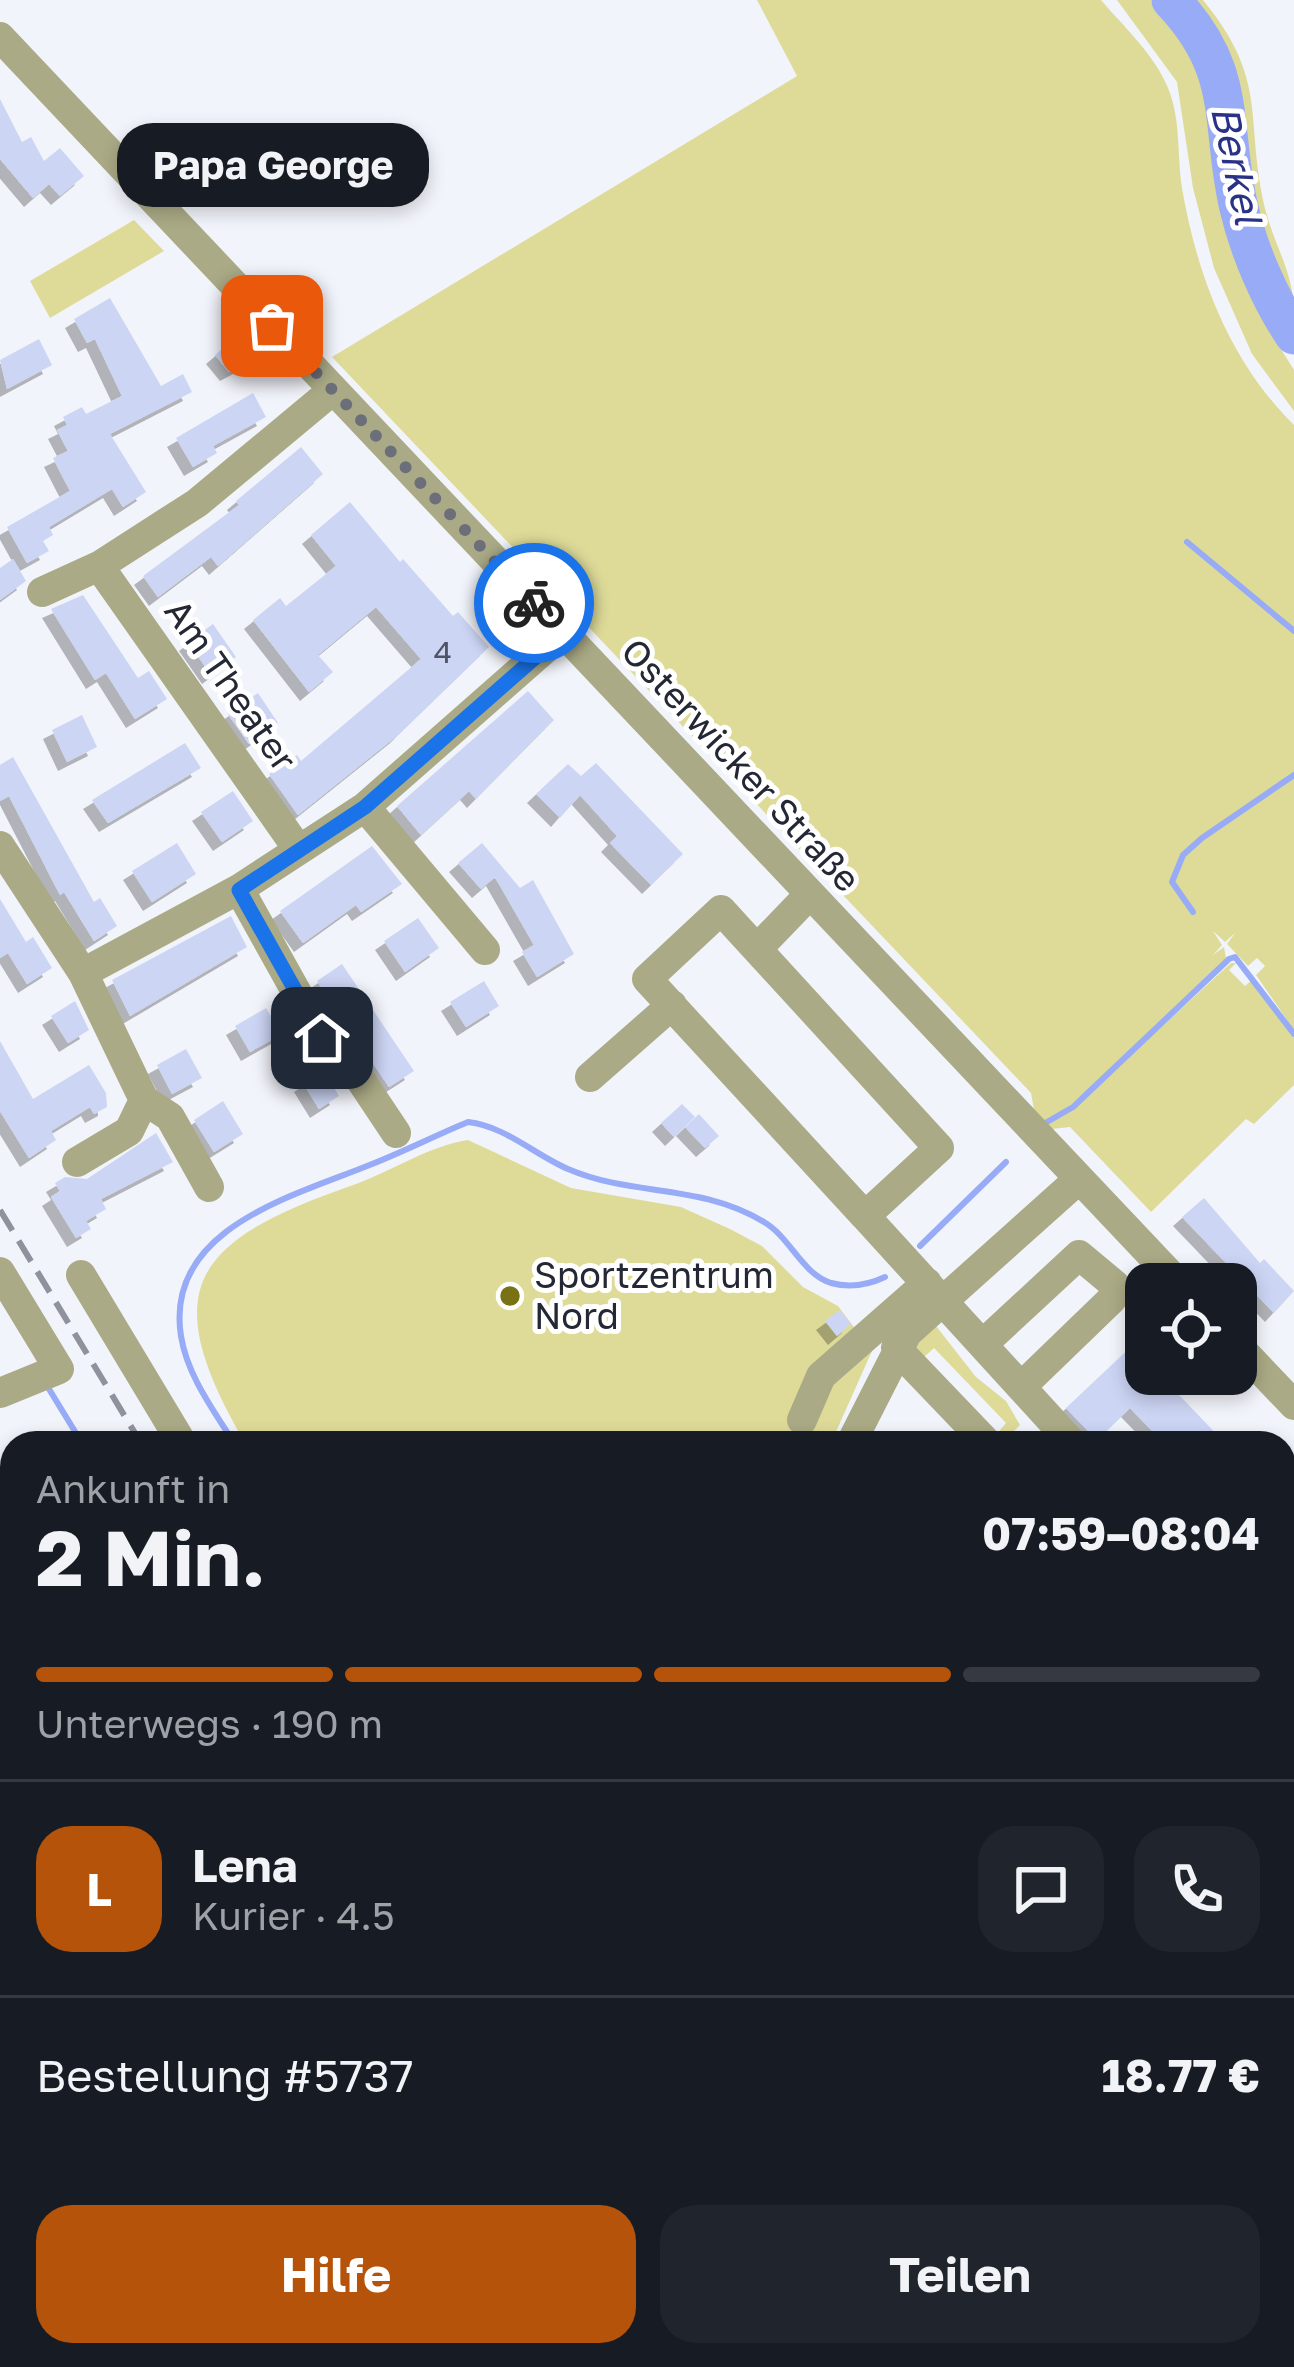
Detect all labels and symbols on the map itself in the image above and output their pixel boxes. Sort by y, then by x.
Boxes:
water label: Berkel [1202,101,1273,230]
callout: Papa George [116,122,428,206]
pin [221,275,323,377]
courier [474,543,594,663]
street label: Am Theater [157,591,306,779]
street label: Osterwicker Straße [613,629,870,900]
house number: 4 [434,634,452,670]
pin [271,987,373,1089]
place label: Sportzentrum Nord [534,1253,774,1337]
marker: Sportzentrum Nord [497,1283,523,1309]

